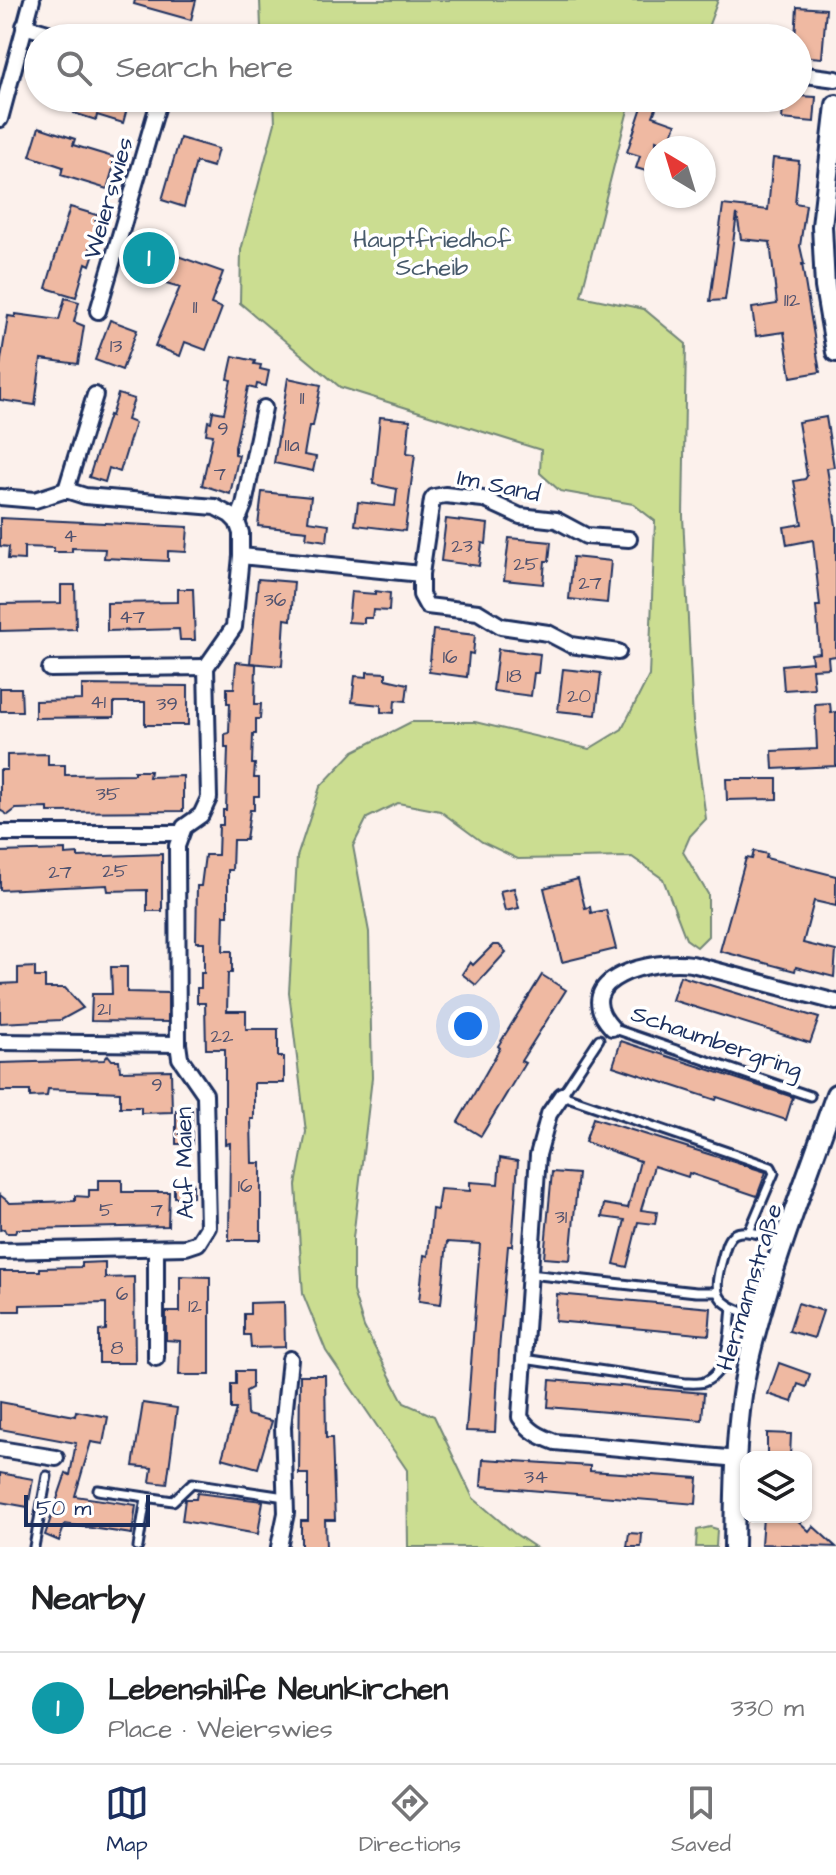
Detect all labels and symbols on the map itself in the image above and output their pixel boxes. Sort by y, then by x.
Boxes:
street label: Weierswies [75,133,143,263]
north arrow [644,136,716,208]
park label: Hauptfriedhof Scheib [353,223,512,285]
pin: 1 [123,228,175,288]
house number: 112 [784,286,801,314]
house number: 11 [192,293,198,321]
house number: 13 [110,332,122,360]
house number: 11 [299,384,305,412]
house number: 9 [217,415,229,443]
house number: 11a [284,431,300,459]
house number: 7 [214,460,226,488]
street label: Im Sand [454,461,543,511]
house number: 4 [63,522,77,550]
house number: 23 [451,532,473,560]
house number: 25 [513,550,539,578]
house number: 27 [578,569,602,597]
house number: 36 [264,586,287,614]
house number: 47 [119,603,145,631]
house number: 16 [442,643,458,671]
house number: 18 [506,662,522,690]
house number: 20 [567,682,591,710]
house number: 41 [90,688,107,716]
house number: 39 [156,690,178,718]
house number: 35 [96,780,120,808]
house number: 25 [102,857,128,885]
house number: 27 [48,858,72,886]
house number: 21 [97,995,111,1023]
street label: Schaumbergring [626,997,807,1088]
your location [448,1006,488,1046]
house number: 22 [211,1022,234,1050]
house number: 9 [151,1071,163,1099]
street label: Auf Maien [167,1107,203,1219]
house number: 16 [237,1172,253,1200]
house number: 5 [99,1196,113,1224]
house number: 7 [151,1196,163,1224]
street label: Hermannstraße [708,1200,791,1375]
house number: 31 [555,1203,568,1231]
house number: 6 [116,1280,129,1308]
house number: 12 [188,1292,203,1320]
house number: 8 [111,1334,124,1362]
house number: 34 [524,1463,548,1491]
scale bar [24,1491,150,1527]

